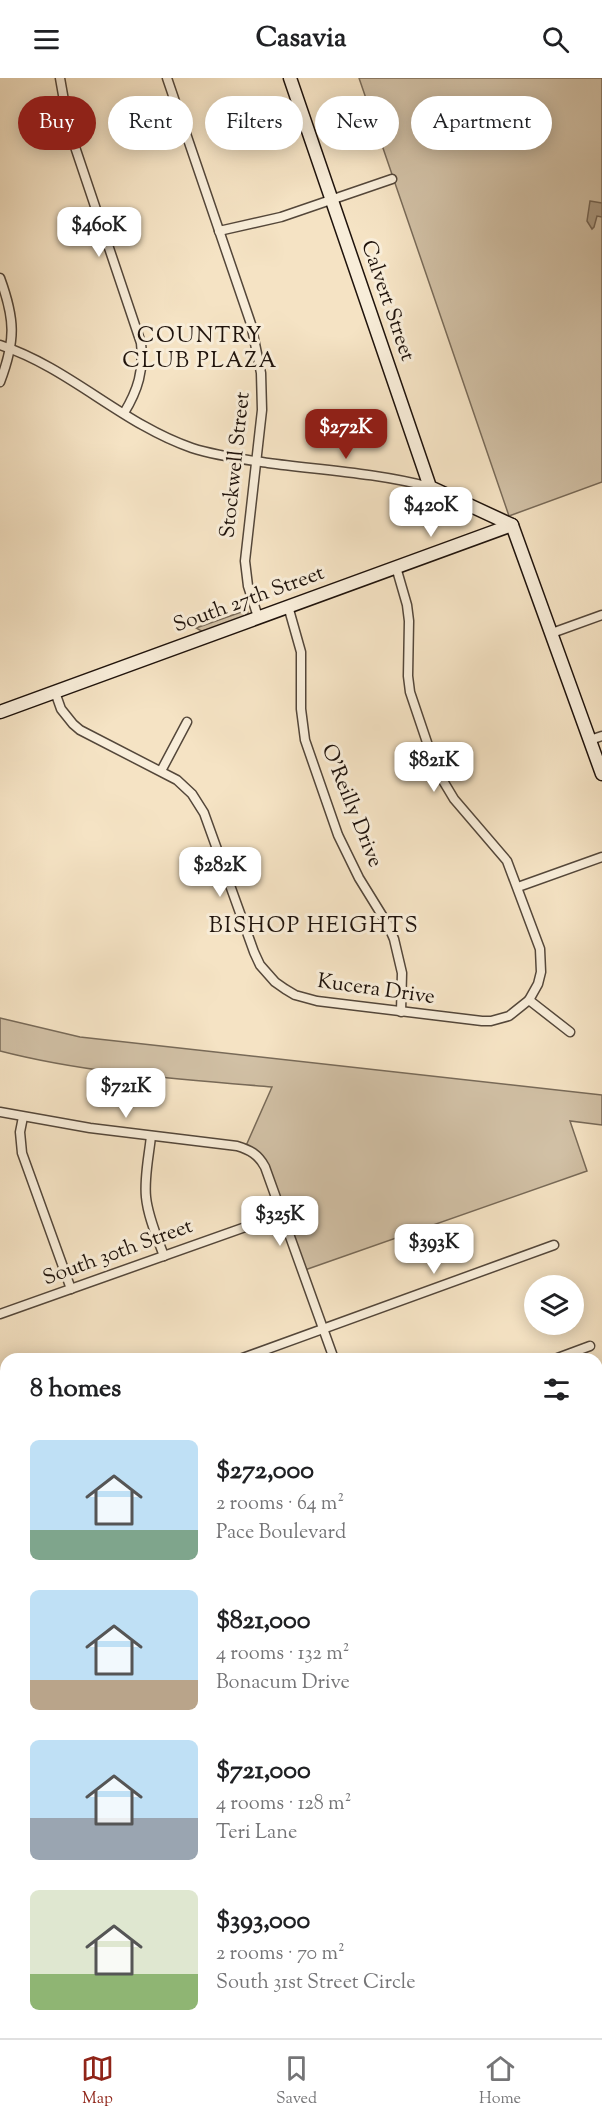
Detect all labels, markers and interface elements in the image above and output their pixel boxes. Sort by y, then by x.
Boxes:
text: Casavia [256,20,346,59]
icon: menu [30,23,63,56]
icon: search [539,23,572,56]
chip: Buy [18,96,96,150]
chip: Rent [108,96,193,150]
chip: Filters [205,96,303,150]
chip: New [315,96,399,150]
chip: Apartment [411,96,552,150]
pin: $460K [57,207,141,258]
text: $460K [71,212,127,241]
street label: Calvert Street [352,237,422,365]
district label: COUNTRY CLUB PLAZA [122,321,278,378]
street label: Stockwell Street [213,390,259,540]
pin: $272K [304,409,388,460]
text: $272K [319,414,373,443]
pin: $420K [389,487,473,538]
text: $420K [403,492,459,521]
street label: South 27th Street [169,559,329,641]
street label: O'Reilly Drive [313,740,389,872]
pin: $821K [392,742,476,793]
text: $821K [408,747,460,776]
pin: $282K [178,847,262,898]
text: $282K [193,852,247,881]
district label: BISHOP HEIGHTS [209,911,419,943]
street label: Kucera Drive [315,967,437,1013]
pin: $721K [84,1068,168,1119]
text: $721K [100,1073,152,1102]
pin: $325K [238,1196,322,1247]
text: $325K [255,1201,305,1230]
street label: South 30th Street [39,1212,197,1294]
pin: $393K [392,1224,476,1275]
text: $393K [409,1229,459,1258]
map controls [524,1275,584,1335]
button: layers [524,1275,584,1335]
text: 8 homes [30,1371,121,1408]
icon: filters [540,1373,573,1406]
text: $272,000 [216,1453,314,1490]
icon: home [78,1464,150,1536]
text: 2 rooms · 64 m² [216,1490,344,1519]
text: Pace Boulevard [216,1519,346,1548]
text: $821,000 [216,1603,311,1640]
icon: home [78,1614,150,1686]
text: 4 rooms · 132 m² [216,1640,349,1669]
text: Bonacum Drive [216,1669,350,1698]
text: $721,000 [216,1753,311,1790]
icon: home [78,1764,150,1836]
text: 4 rooms · 128 m² [216,1790,351,1819]
text: Teri Lane [216,1819,297,1848]
text: $393,000 [216,1903,310,1940]
icon: home [78,1914,150,1986]
text: 2 rooms · 70 m² [216,1940,345,1969]
text: South 31st Street Circle [216,1969,416,1998]
tab: Map [81,2052,114,2111]
tab: Saved [276,2052,317,2111]
tab: Home [479,2052,521,2111]

